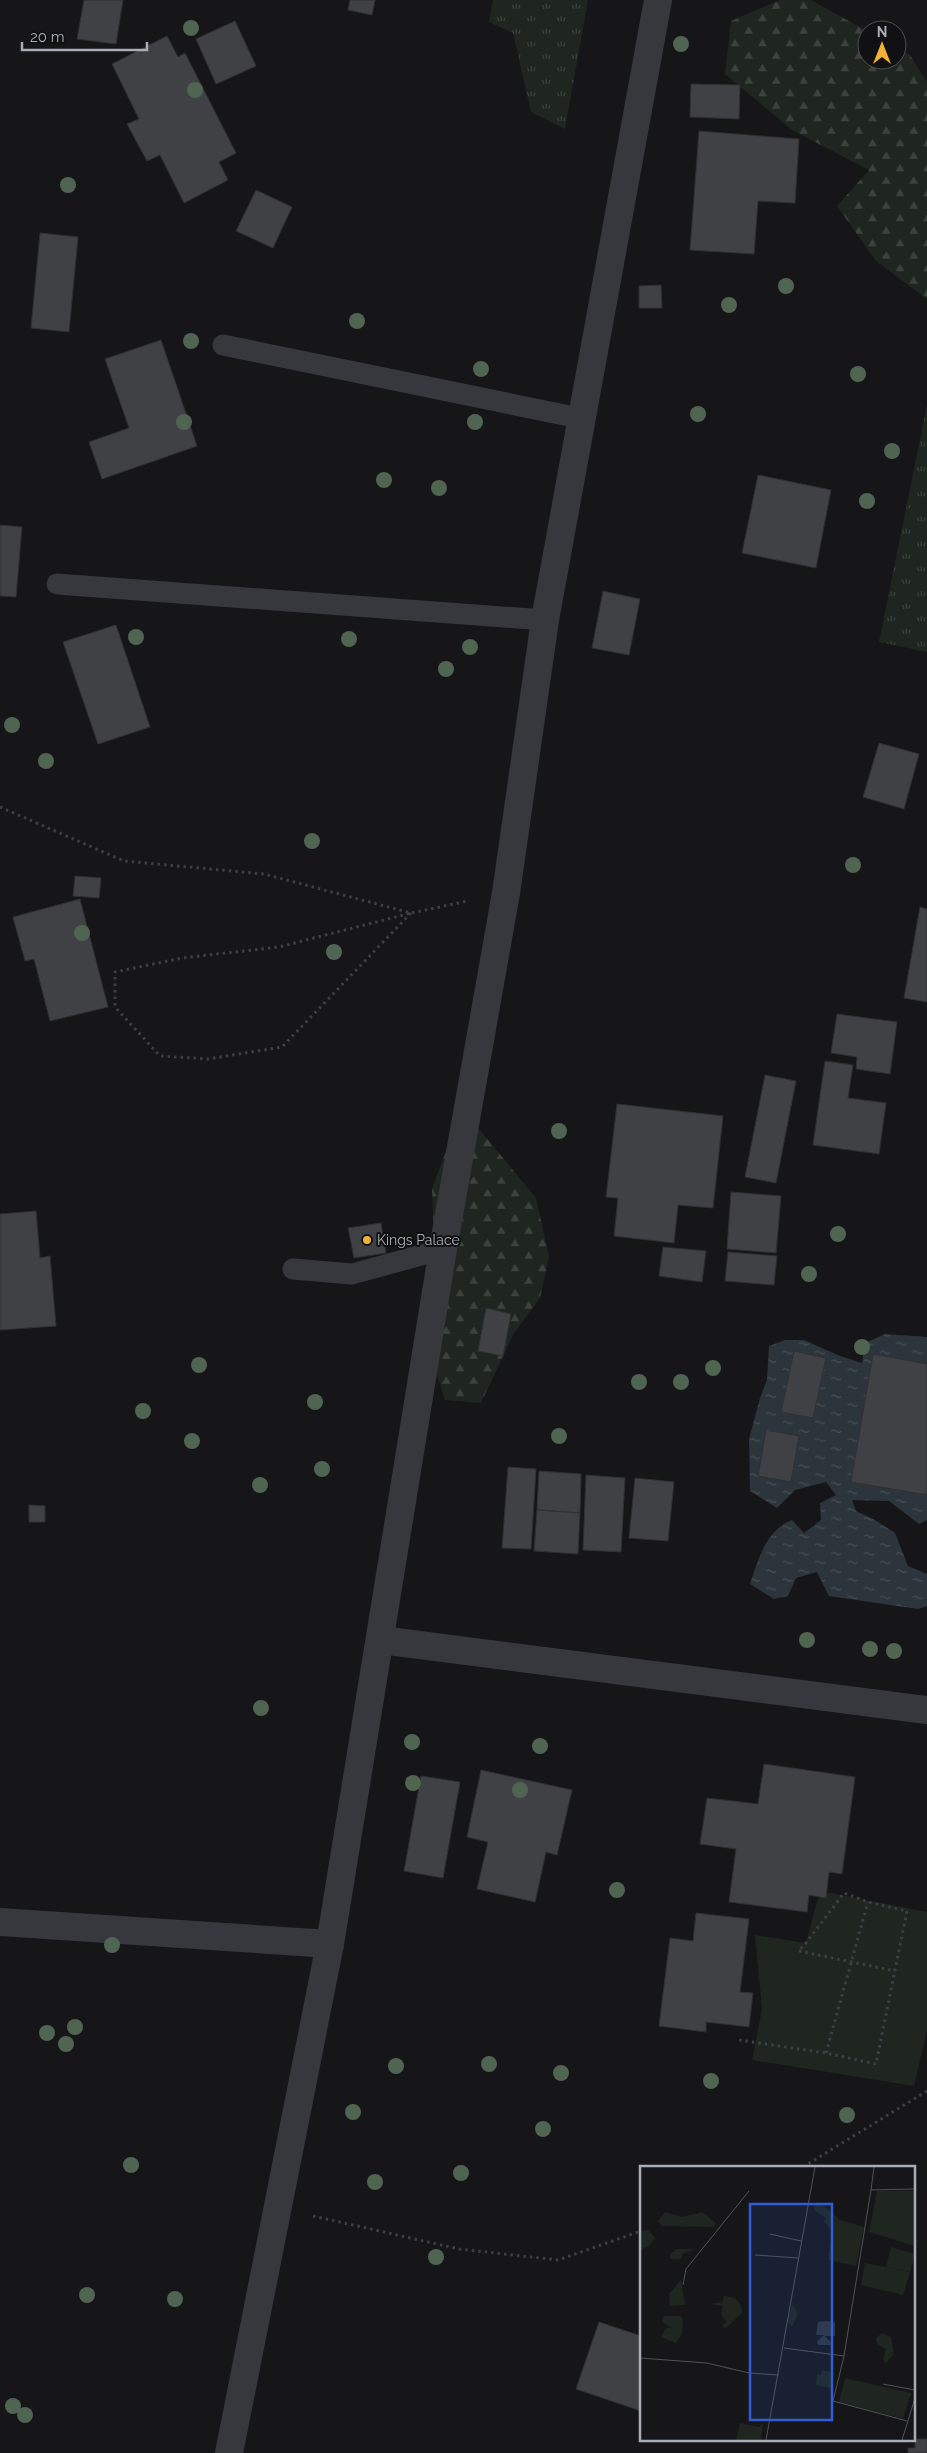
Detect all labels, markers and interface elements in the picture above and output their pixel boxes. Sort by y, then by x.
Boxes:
scale bar [22,20,148,52]
north arrow [857,20,907,70]
text: N [877,24,887,40]
text: 20 m [30,28,65,46]
place label: Kings Palace [377,1232,460,1248]
marker: Kings Palace [361,1234,373,1246]
inset map [640,2166,914,2440]

